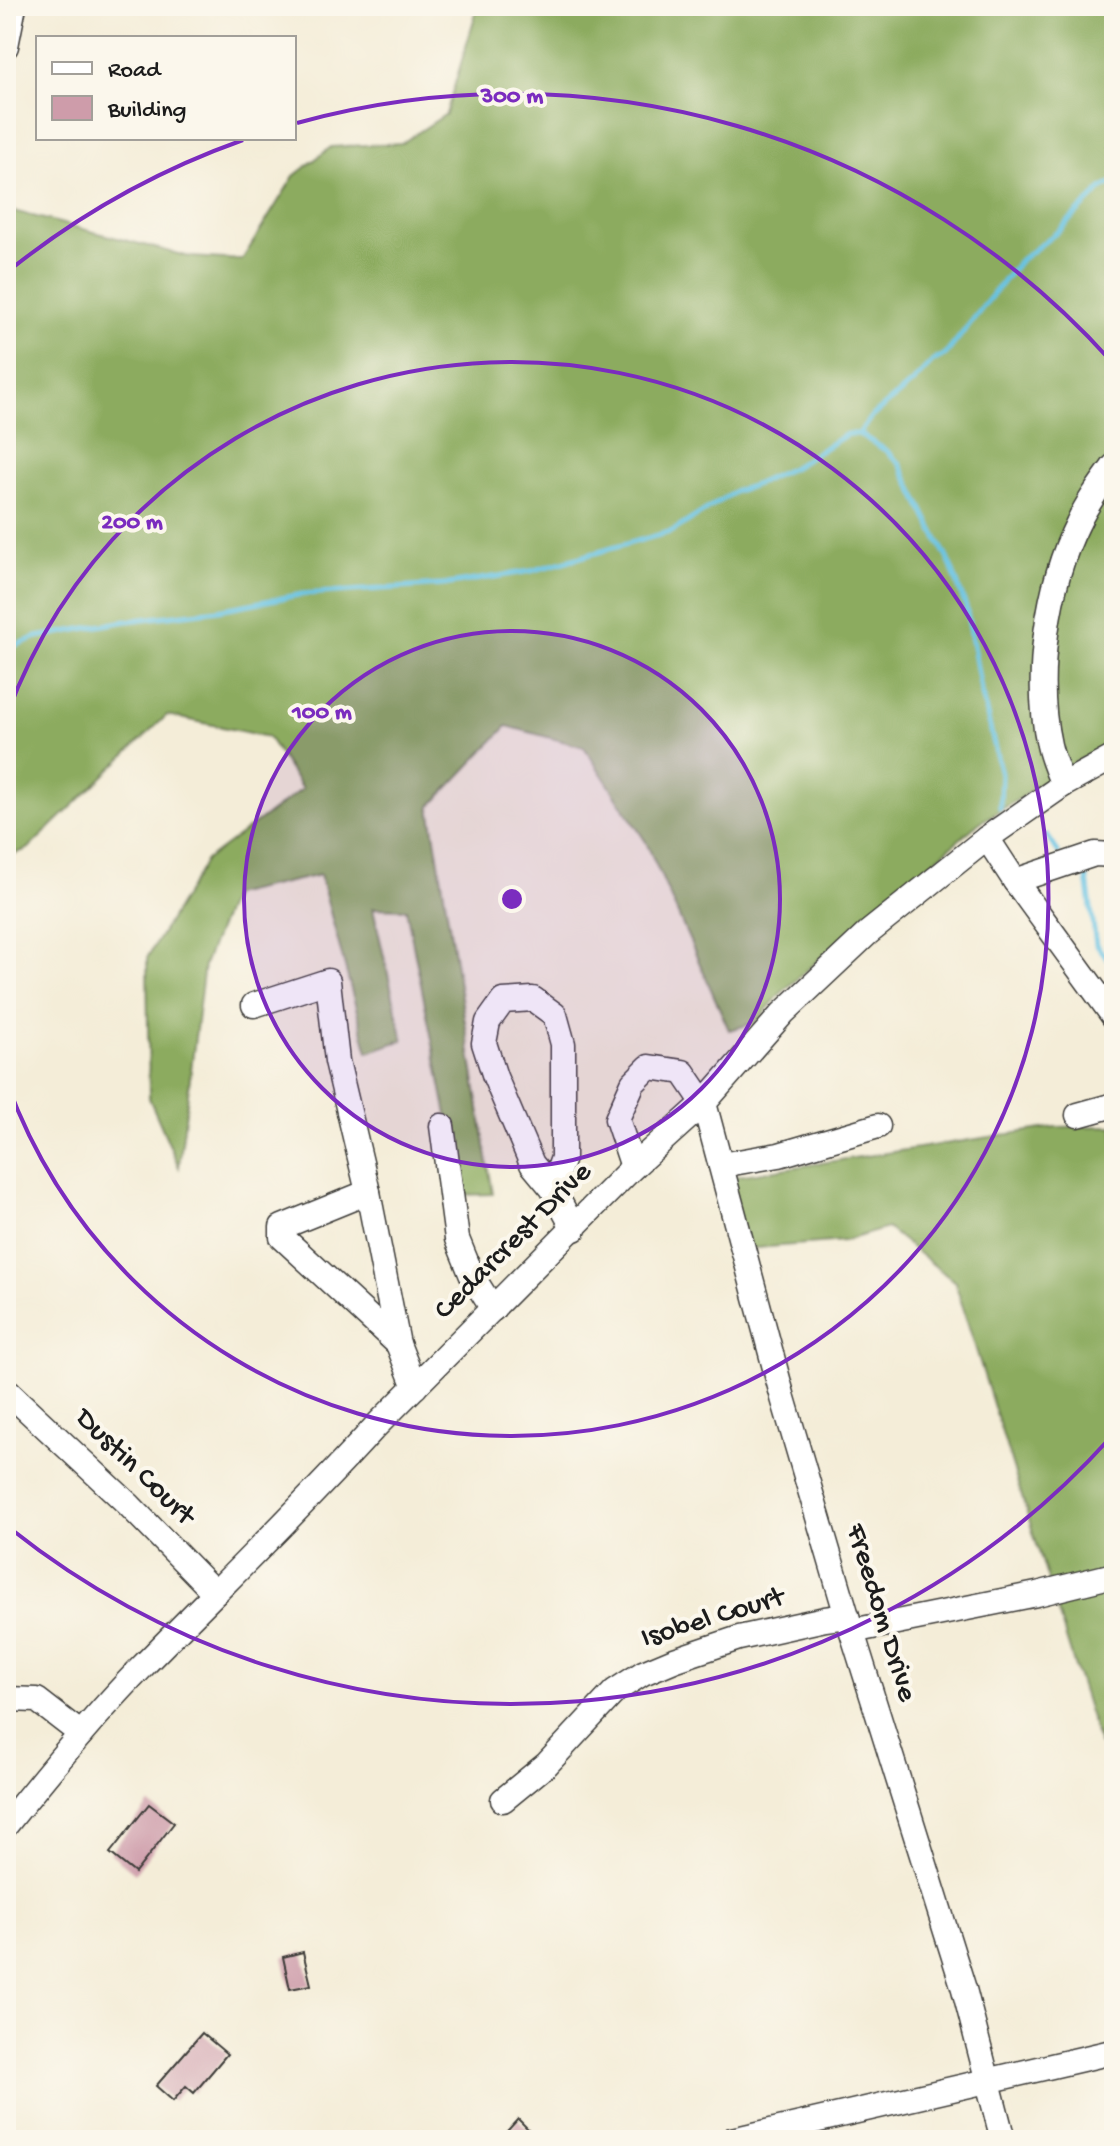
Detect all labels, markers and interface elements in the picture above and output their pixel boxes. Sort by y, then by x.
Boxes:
legend [36,36,296,140]
text: Road [108,57,162,86]
text: 300 m [480,83,543,112]
text: Building [107,97,186,126]
text: 200 m [101,509,163,538]
text: 100 m [291,699,352,728]
centre of rings [498,885,526,913]
street label: Cedarcrest Drive [428,1155,601,1328]
street label: Dustin Court [65,1401,203,1536]
street label: Freedom Drive [836,1519,924,1707]
street label: Isobel Court [637,1580,791,1657]

